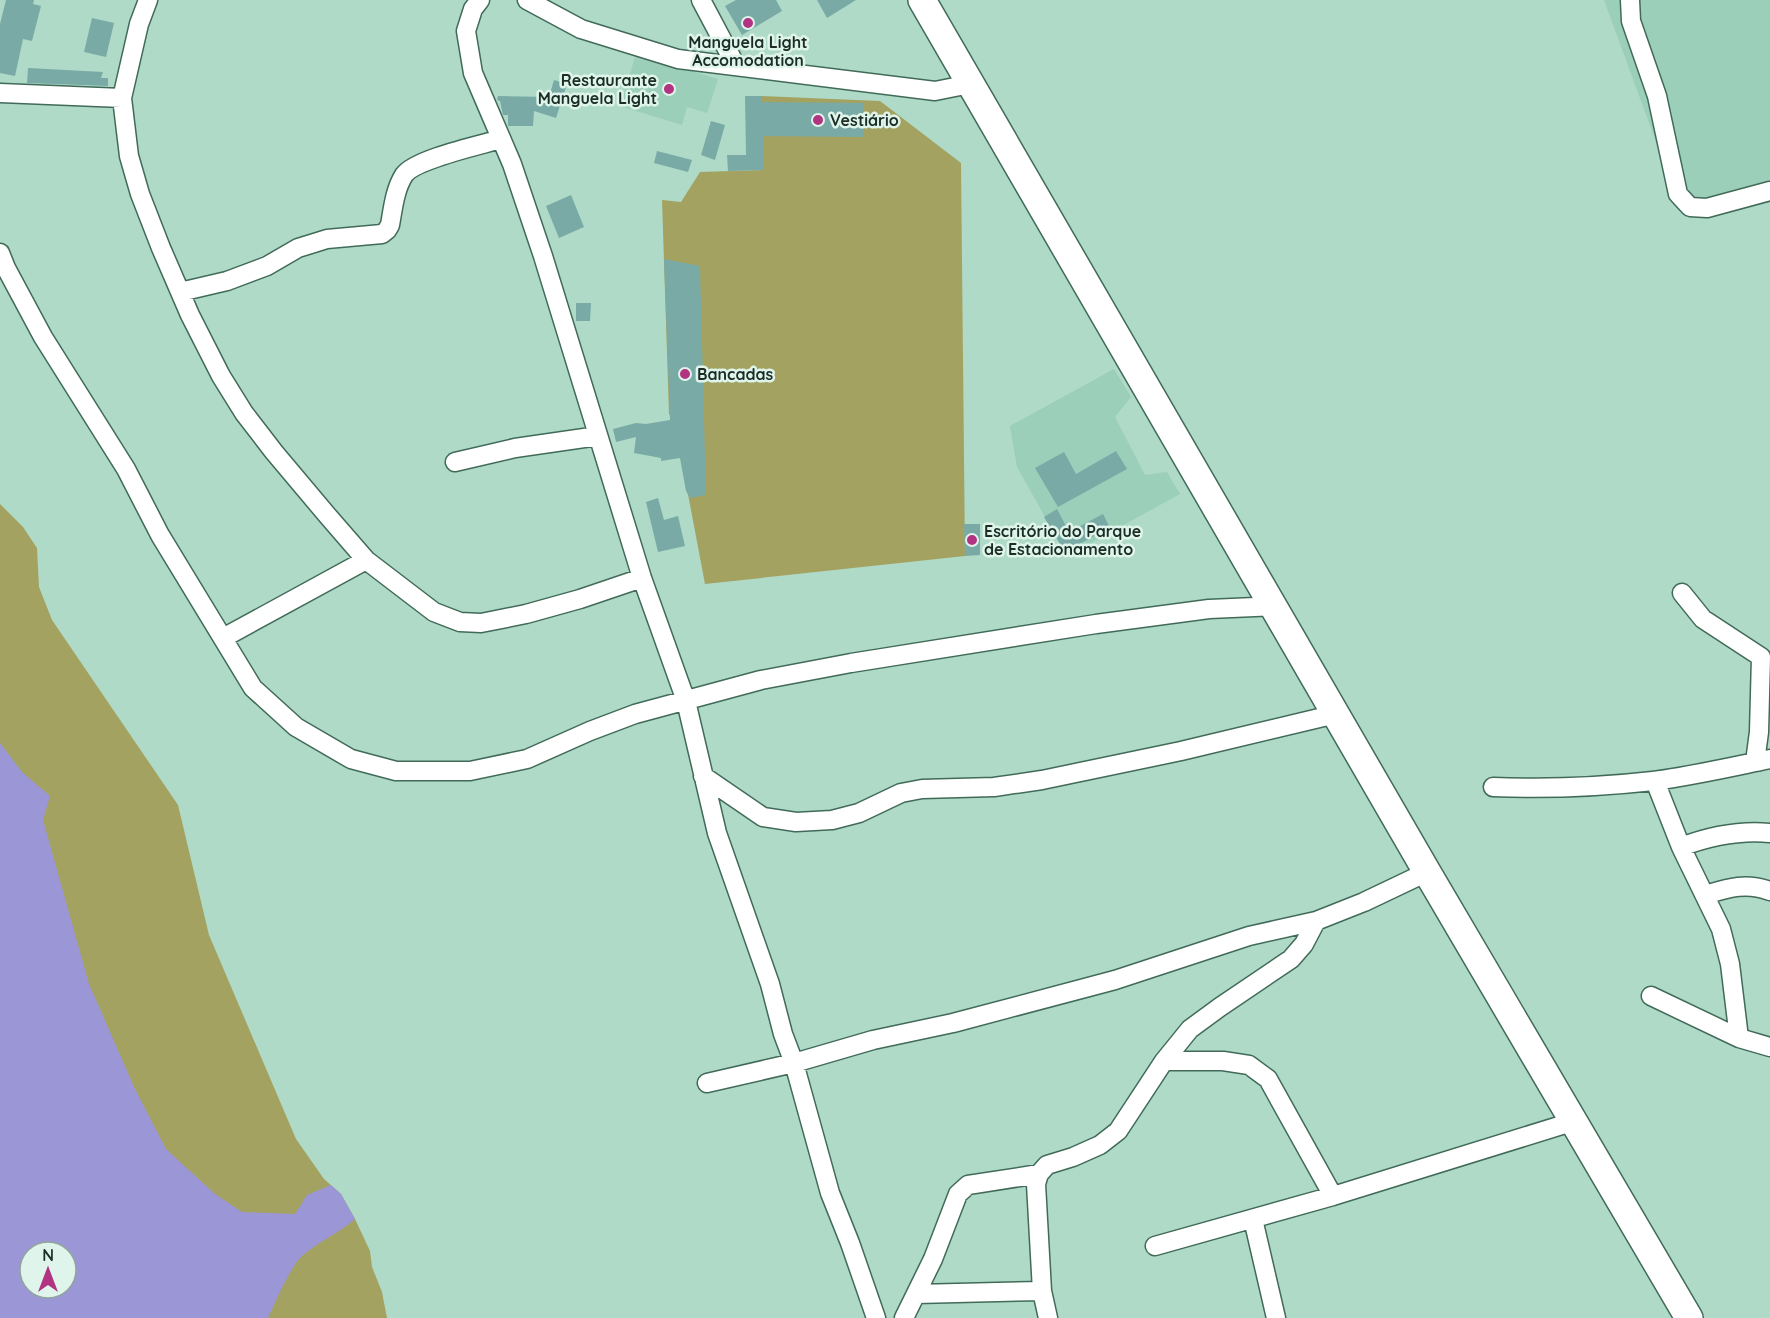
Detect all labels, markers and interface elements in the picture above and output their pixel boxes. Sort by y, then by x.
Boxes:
marker: Manguela Light Accomodation [741,16,755,30]
place label: Manguela Light Accomodation [688,32,808,70]
place label: Restaurante Manguela Light [538,70,657,108]
marker: Restaurante Manguela Light [662,82,676,96]
place label: Vestiário [830,110,899,130]
marker: Vestiário [811,113,825,127]
place label: Bancadas [697,364,774,384]
marker: Bancadas [678,367,692,381]
place label: Escritório do Parque de Estacionamento [984,521,1141,559]
marker: Escritório do Parque de Estacionamento [965,533,979,547]
north arrow [18,1240,78,1300]
text: N [42,1245,54,1265]

